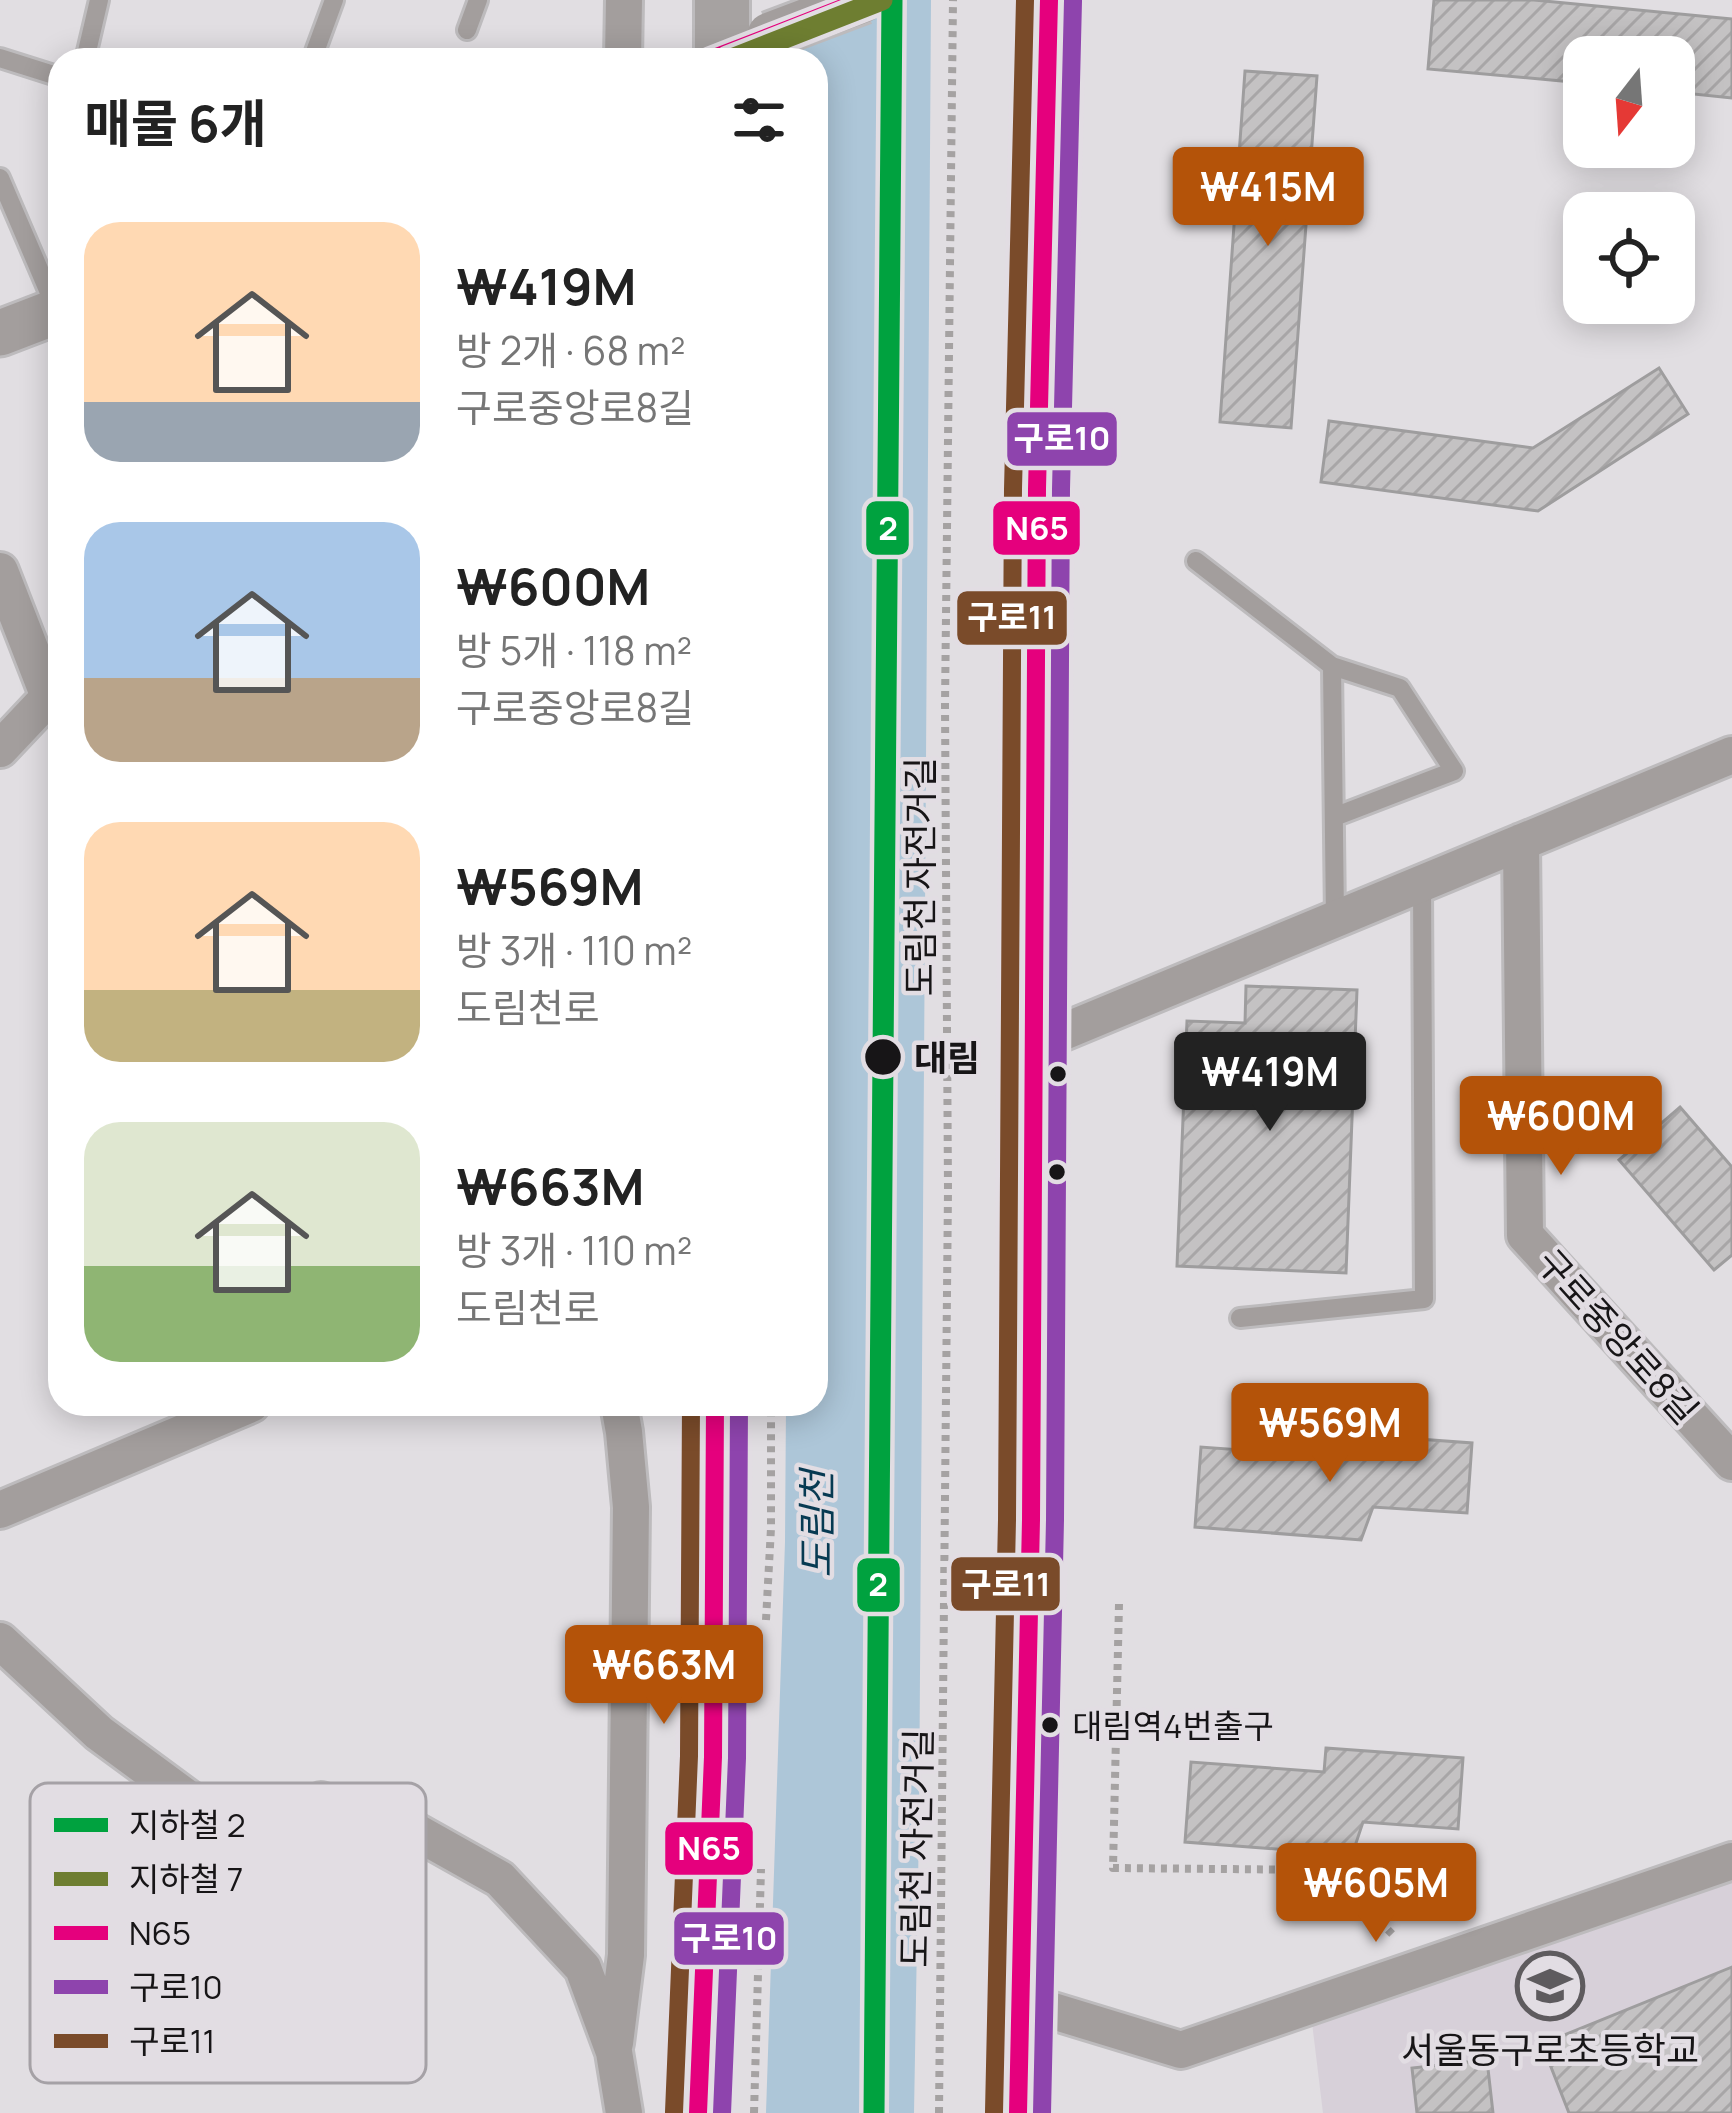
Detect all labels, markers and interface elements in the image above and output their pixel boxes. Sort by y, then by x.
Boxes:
north arrow [1563,36,1695,168]
map controls [1563,36,1695,324]
icon: filters [726,87,792,153]
text: 매물 6개 [84,88,267,157]
pin: ₩415M [1184,147,1352,249]
text: ₩415M [1200,159,1336,213]
button: locate [1563,192,1695,324]
text: ₩419M [456,251,636,320]
icon: home [180,270,324,414]
text: 방 2개 · 68 m² [456,323,686,377]
text: 구로중앙로8길 [456,380,694,434]
line badge: 구로10 [1005,410,1119,468]
text: 구로10 [1014,415,1110,460]
line badge: 2 [864,499,911,557]
line badge: N65 [991,499,1082,557]
text: 2 [878,505,898,550]
text: N65 [1005,505,1069,550]
text: ₩600M [456,551,650,620]
icon: home [180,570,324,714]
line badge: 구로11 [955,589,1069,647]
text: 구로11 [967,594,1057,639]
text: 방 5개 · 118 m² [456,623,692,677]
text: 구로중앙로8길 [456,680,694,734]
street label: 도림천 자전거길 [895,757,944,997]
text: ₩569M [456,851,643,920]
icon: home [180,870,324,1014]
text: 방 3개 · 110 m² [456,923,692,977]
text: 도림천로 [456,980,600,1034]
pin: ₩419M [1186,1032,1354,1134]
place label: 대림 [914,1033,980,1082]
marker: 대림 [862,1036,904,1078]
text: ₩419M [1201,1044,1339,1098]
unlabelled marker [1047,1063,1069,1085]
pin: ₩600M [1477,1076,1645,1178]
text: ₩600M [1487,1088,1635,1142]
text: ₩663M [456,1151,644,1220]
unlabelled marker [1046,1161,1068,1183]
icon: home [180,1170,324,1314]
text: 방 3개 · 110 m² [456,1223,692,1277]
street label: 구로중앙로8길 [1526,1238,1710,1434]
text: 도림천로 [456,1280,600,1334]
pin: ₩569M [1246,1383,1414,1485]
text: ₩569M [1258,1395,1402,1449]
water label: 도림천 [789,1466,843,1578]
line badge: 구로11 [949,1555,1062,1613]
line badge: 2 [855,1556,902,1614]
text: 2 [868,1561,888,1606]
text: 구로11 [961,1561,1051,1606]
pin: ₩663M [580,1625,748,1727]
text: ₩663M [592,1637,736,1691]
place label: 대림역4번출구 [1072,1703,1274,1748]
marker: 대림역4번출구 [1039,1714,1061,1736]
street label: 도림천 자전거길 [889,1728,943,1968]
legend [30,1783,426,2083]
text: 지하철 2 [129,1802,246,1847]
line badge: N65 [663,1820,755,1877]
text: N65 [677,1825,741,1870]
pin: ₩605M [1292,1843,1460,1945]
text: ₩605M [1303,1855,1449,1909]
text: 지하철 7 [129,1856,243,1901]
text: N65 [129,1910,191,1955]
line badge: 구로10 [672,1910,786,1967]
text: 구로10 [681,1915,777,1960]
school or university icon: 서울동구로초등학교 [1515,1951,1585,2021]
text: 구로10 [129,1964,223,2009]
text: 구로11 [129,2018,215,2063]
place label: 서울동구로초등학교 [1401,2025,1699,2074]

